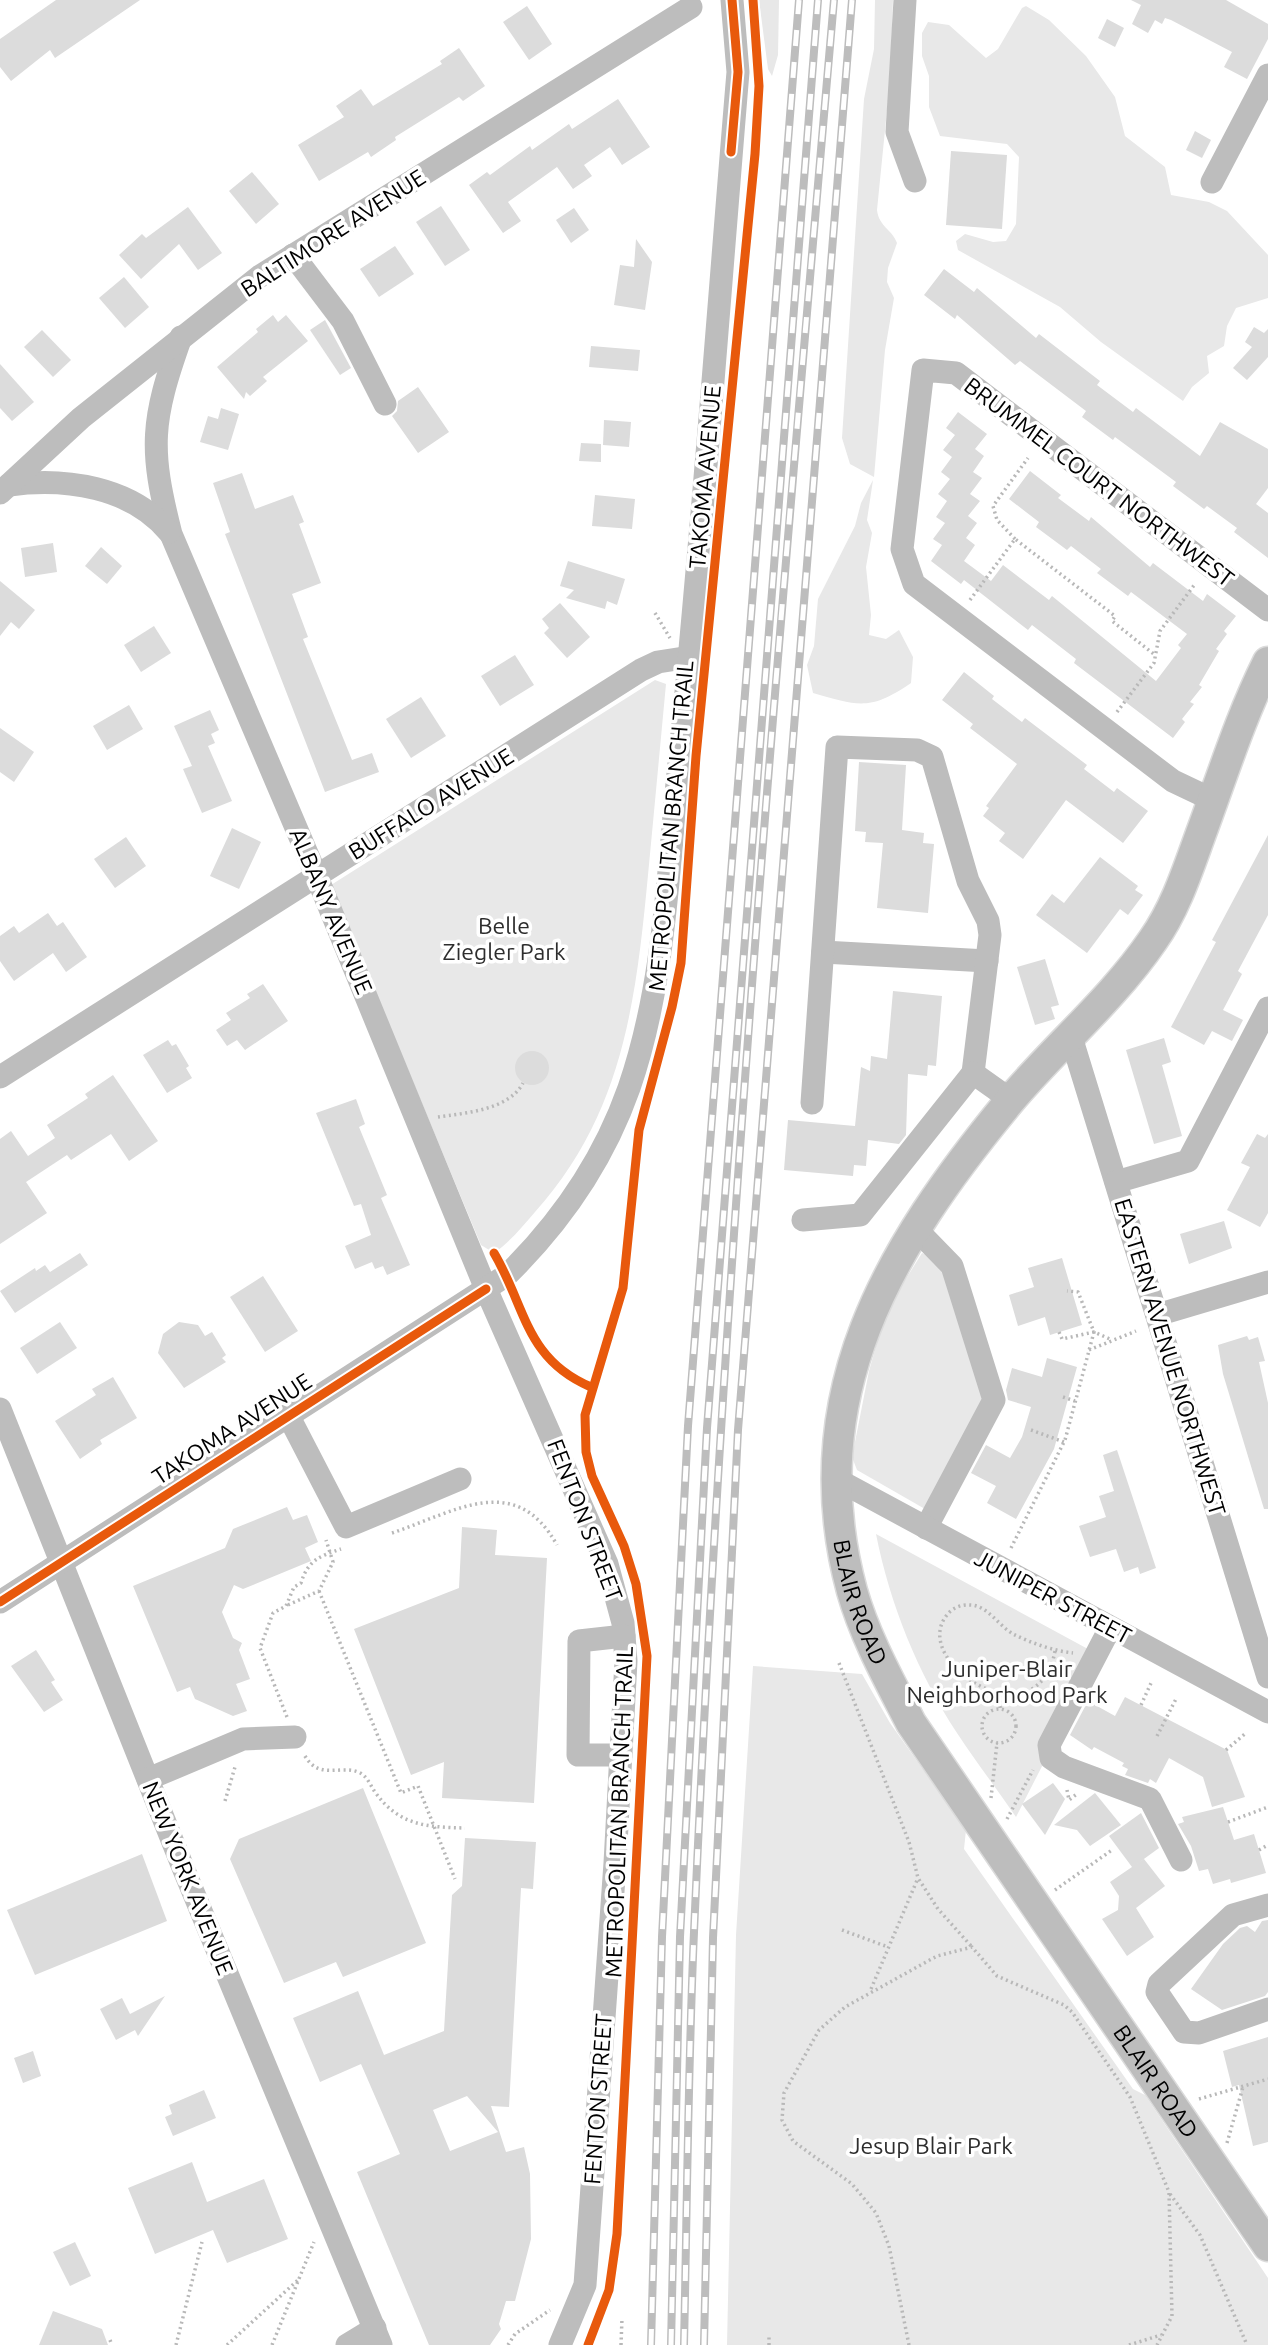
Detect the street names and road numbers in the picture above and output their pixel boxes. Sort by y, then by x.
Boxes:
street label: BALTIMORE AVENUE [236,164,429,301]
street label: BRUMMEL COURT NORTHWEST [960,372,1239,591]
street label: TAKOMA AVENUE [684,384,725,570]
street label: METROPOLITAN BRANCH TRAIL [644,659,697,992]
street label: BUFFALO AVENUE [344,743,518,864]
street label: ALBANY AVENUE [285,824,378,997]
street label: EASTERN AVENUE NORTHWEST [1110,1195,1231,1519]
street label: TAKOMA AVENUE [148,1368,316,1489]
street label: FENTON STREET [543,1435,628,1604]
street label: BLAIR ROAD [829,1537,892,1669]
street label: JUNIPER STREET [971,1545,1136,1648]
street label: METROPOLITAN BRANCH TRAIL [600,1645,637,1978]
street label: NEW YORK AVENUE [138,1778,239,1978]
street label: FENTON STREET [579,2013,616,2185]
street label: BLAIR ROAD [1109,2020,1203,2142]

